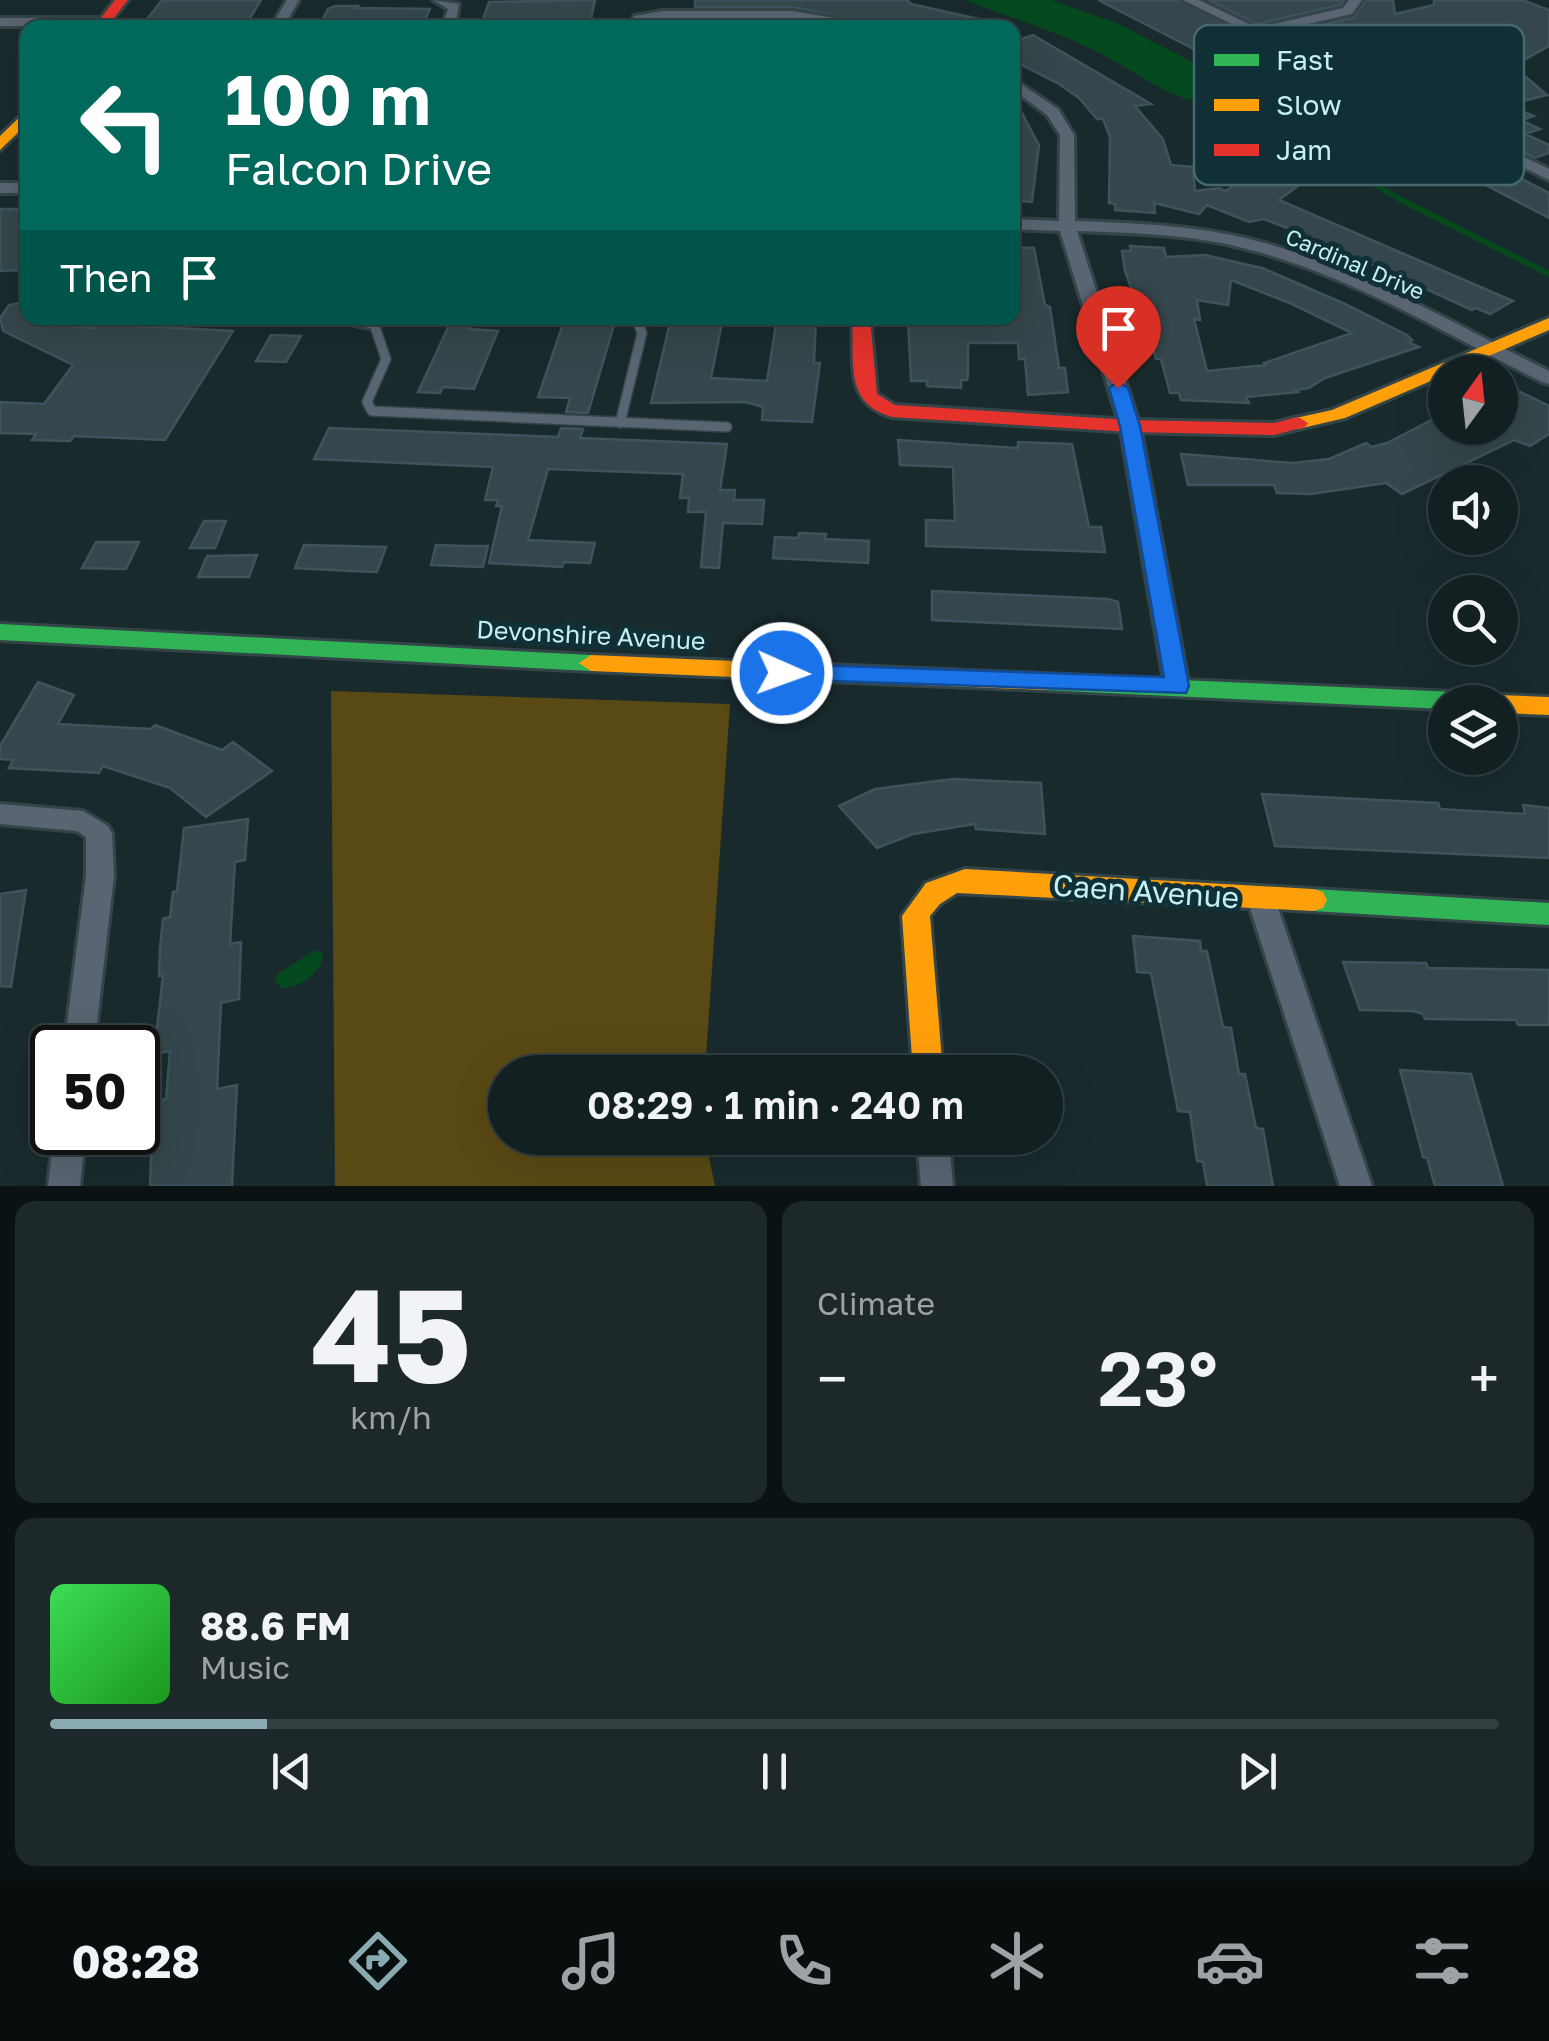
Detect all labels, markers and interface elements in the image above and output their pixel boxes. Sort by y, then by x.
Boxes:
legend [1194,25,1524,185]
text: Fast [1276,43,1334,76]
text: 100 m [225,56,431,140]
icon: left [60,60,190,190]
text: Slow [1276,88,1342,121]
text: Jam [1276,133,1332,166]
text: Falcon Drive [225,141,492,195]
street label: Cardinal Drive [1282,222,1429,305]
icon: arrive [172,250,227,305]
text: Then [60,255,152,300]
pin [1076,286,1161,389]
icon: arrive [1091,301,1146,356]
north arrow [1428,355,1518,445]
map controls [1428,355,1518,775]
button: sound [1428,465,1518,555]
button: search [1428,575,1518,665]
street label: Devonshire Avenue [476,613,706,656]
position arrow [730,621,834,725]
button: layers [1428,685,1518,775]
street label: Caen Avenue [1052,867,1240,915]
speed limit sign: 50 [30,1025,160,1155]
text: 08:29 · 1 min · 240 m [587,1082,964,1127]
text: 45 [311,1255,471,1411]
text: Climate [817,1284,935,1322]
text: 23° [1098,1332,1218,1423]
text: − [817,1345,847,1411]
text: + [1469,1345,1499,1411]
text: km/h [350,1398,432,1436]
text: 88.6 FM [200,1603,351,1648]
text: Music [200,1648,290,1686]
icon: previous [264,1744,319,1799]
icon: pause [747,1744,802,1799]
icon: next [1230,1744,1285,1799]
icon: directions [343,1926,413,1996]
icon: music [556,1926,626,1996]
icon: phone [769,1926,839,1996]
icon: climate [982,1926,1052,1996]
icon: car [1195,1926,1265,1996]
icon: filters [1407,1926,1477,1996]
text: 08:28 [71,1934,200,1988]

